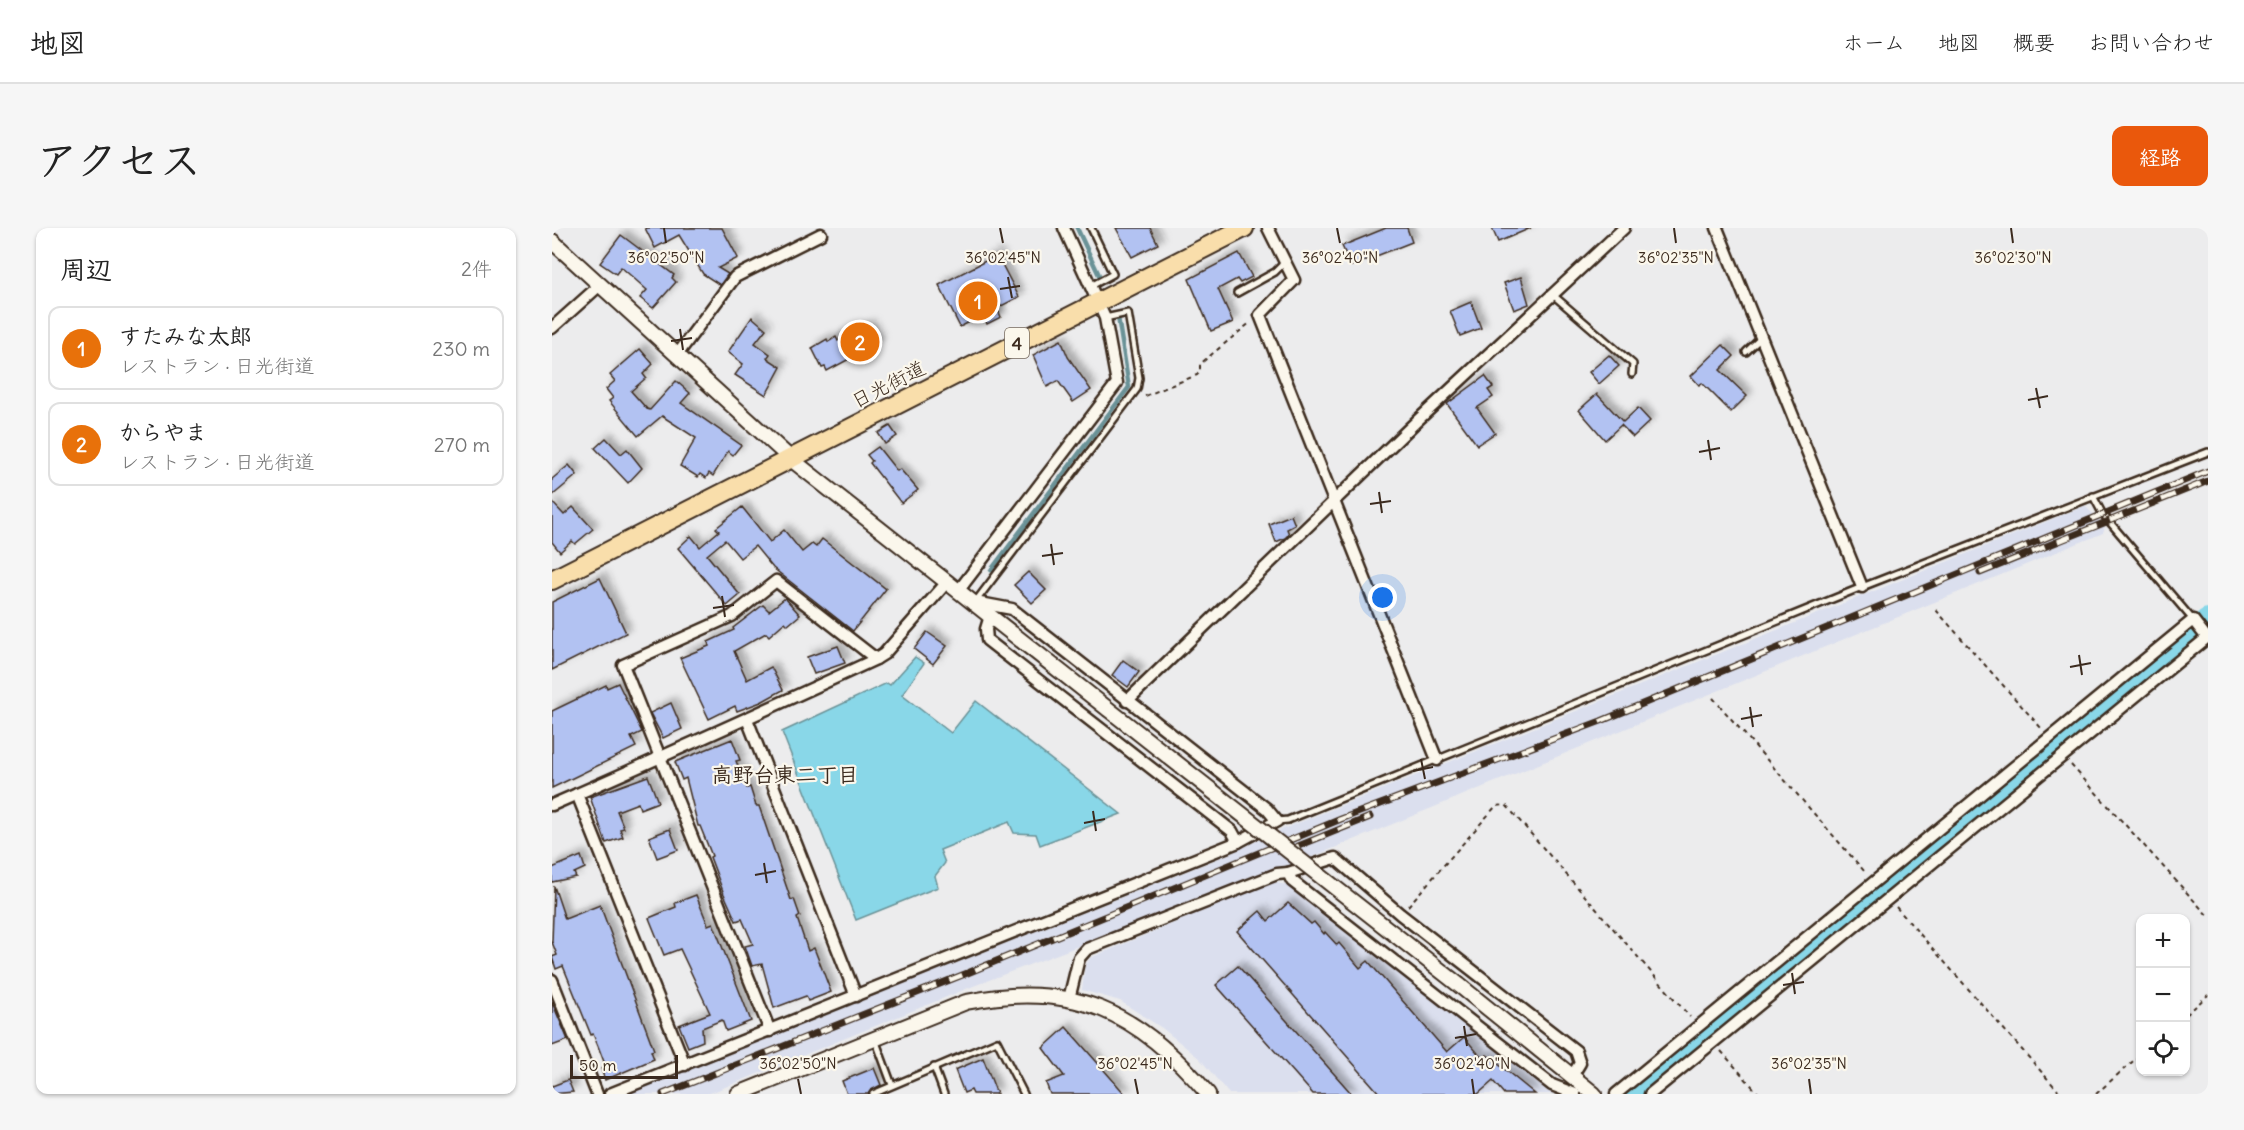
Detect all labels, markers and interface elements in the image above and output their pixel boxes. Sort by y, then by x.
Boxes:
text: 地図 [30,25,86,61]
text: ホーム [1843,29,1905,56]
text: 地図 [1938,29,1980,56]
text: 概要 [2013,29,2055,56]
text: お問い合わせ [2088,29,2214,56]
button: 経路 [2112,126,2208,186]
text: アクセス [36,134,201,186]
text: 36°02'50"N [627,248,705,267]
text: 36°02'45"N [965,248,1041,267]
text: 36°02'40"N [1302,248,1378,267]
text: 36°02'35"N [1638,248,1714,267]
text: 36°02'30"N [1974,248,2052,267]
text: 周辺 [60,253,112,286]
text: 2件 [461,256,492,281]
pin: 1 [958,278,998,324]
pin: 2 [840,320,880,364]
text: すたみな太郎 [119,322,251,350]
road number: 4 [1005,328,1029,358]
text: 1 [78,336,85,361]
text: 230 m [432,336,490,361]
text: レストラン · 日光街道 [119,353,315,378]
street label: 日光街道 [847,355,929,413]
text: からやま [119,418,207,446]
text: 2 [76,432,87,457]
text: 270 m [434,432,490,457]
text: レストラン · 日光街道 [119,449,315,474]
your location [1368,583,1397,612]
district label: 高野台東二丁目 [712,761,859,788]
map controls [2136,914,2190,1076]
button: + [2136,914,2190,968]
button: − [2136,968,2190,1022]
button: locate [2136,1022,2190,1076]
scale bar [570,1052,678,1080]
text: 36°02'50"N [759,1054,837,1073]
text: 36°02'45"N [1097,1054,1173,1073]
text: 36°02'40"N [1434,1054,1510,1073]
text: 36°02'35"N [1771,1054,1847,1073]
text: 50 m [579,1055,617,1075]

